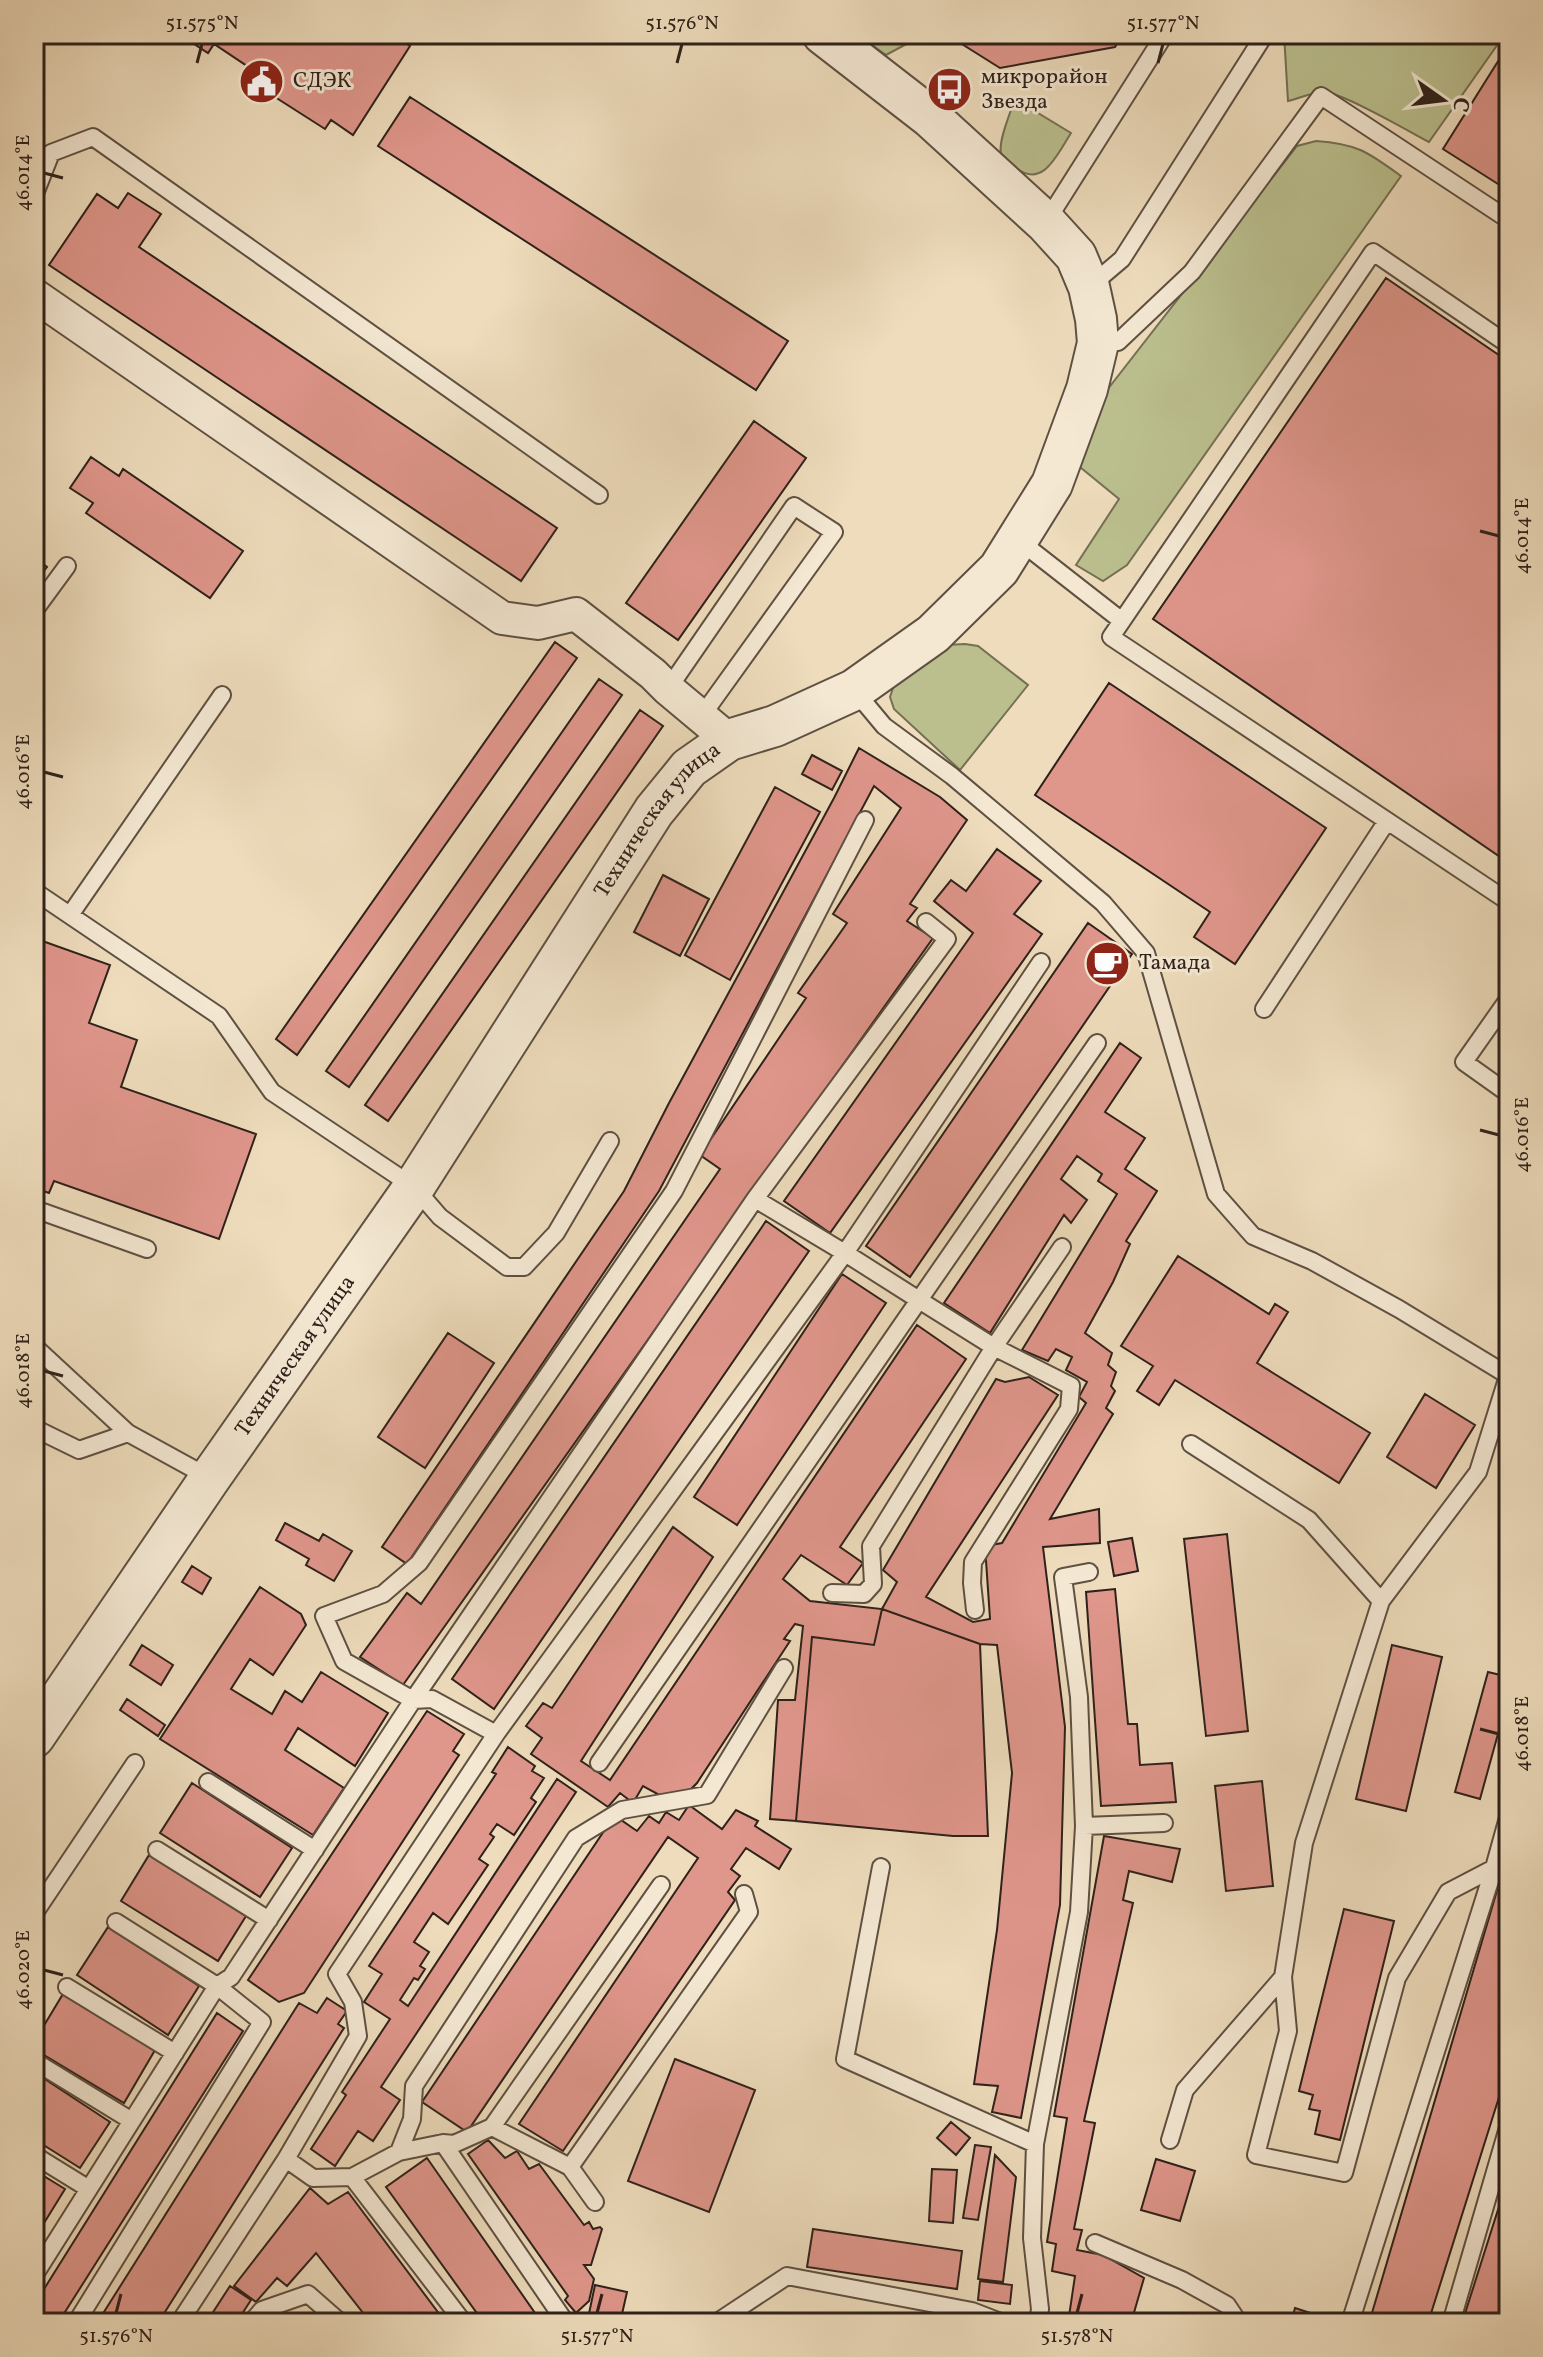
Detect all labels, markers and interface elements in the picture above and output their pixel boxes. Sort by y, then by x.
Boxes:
text: 51.575°N [166,10,239,38]
text: 51.576°N [645,10,719,38]
text: 51.577°N [1126,10,1200,38]
public building icon: СДЭК [238,57,286,105]
north arrow [1403,60,1483,140]
place label: микрорайон Звезда [981,62,1108,118]
place label: СДЭК [293,66,351,97]
bus stop icon: микрорайон Звезда [926,66,974,114]
text: С [1443,94,1477,115]
text: 46.014°E [10,134,38,212]
text: 46.014°E [1509,497,1537,575]
text: 46.016°E [10,734,38,810]
street label: Техническая улица [587,735,727,904]
cafe icon: Тамада [1084,939,1132,987]
place label: Тамада [1139,948,1211,979]
text: 46.016°E [1509,1097,1537,1173]
street label: Техническая улица [228,1269,363,1443]
text: 46.018°E [10,1333,38,1409]
text: 46.018°E [1509,1696,1537,1772]
text: 46.020°E [10,1930,38,2010]
text: 51.576°N [79,2323,153,2351]
text: 51.577°N [560,2323,634,2351]
text: 51.578°N [1041,2323,1114,2351]

